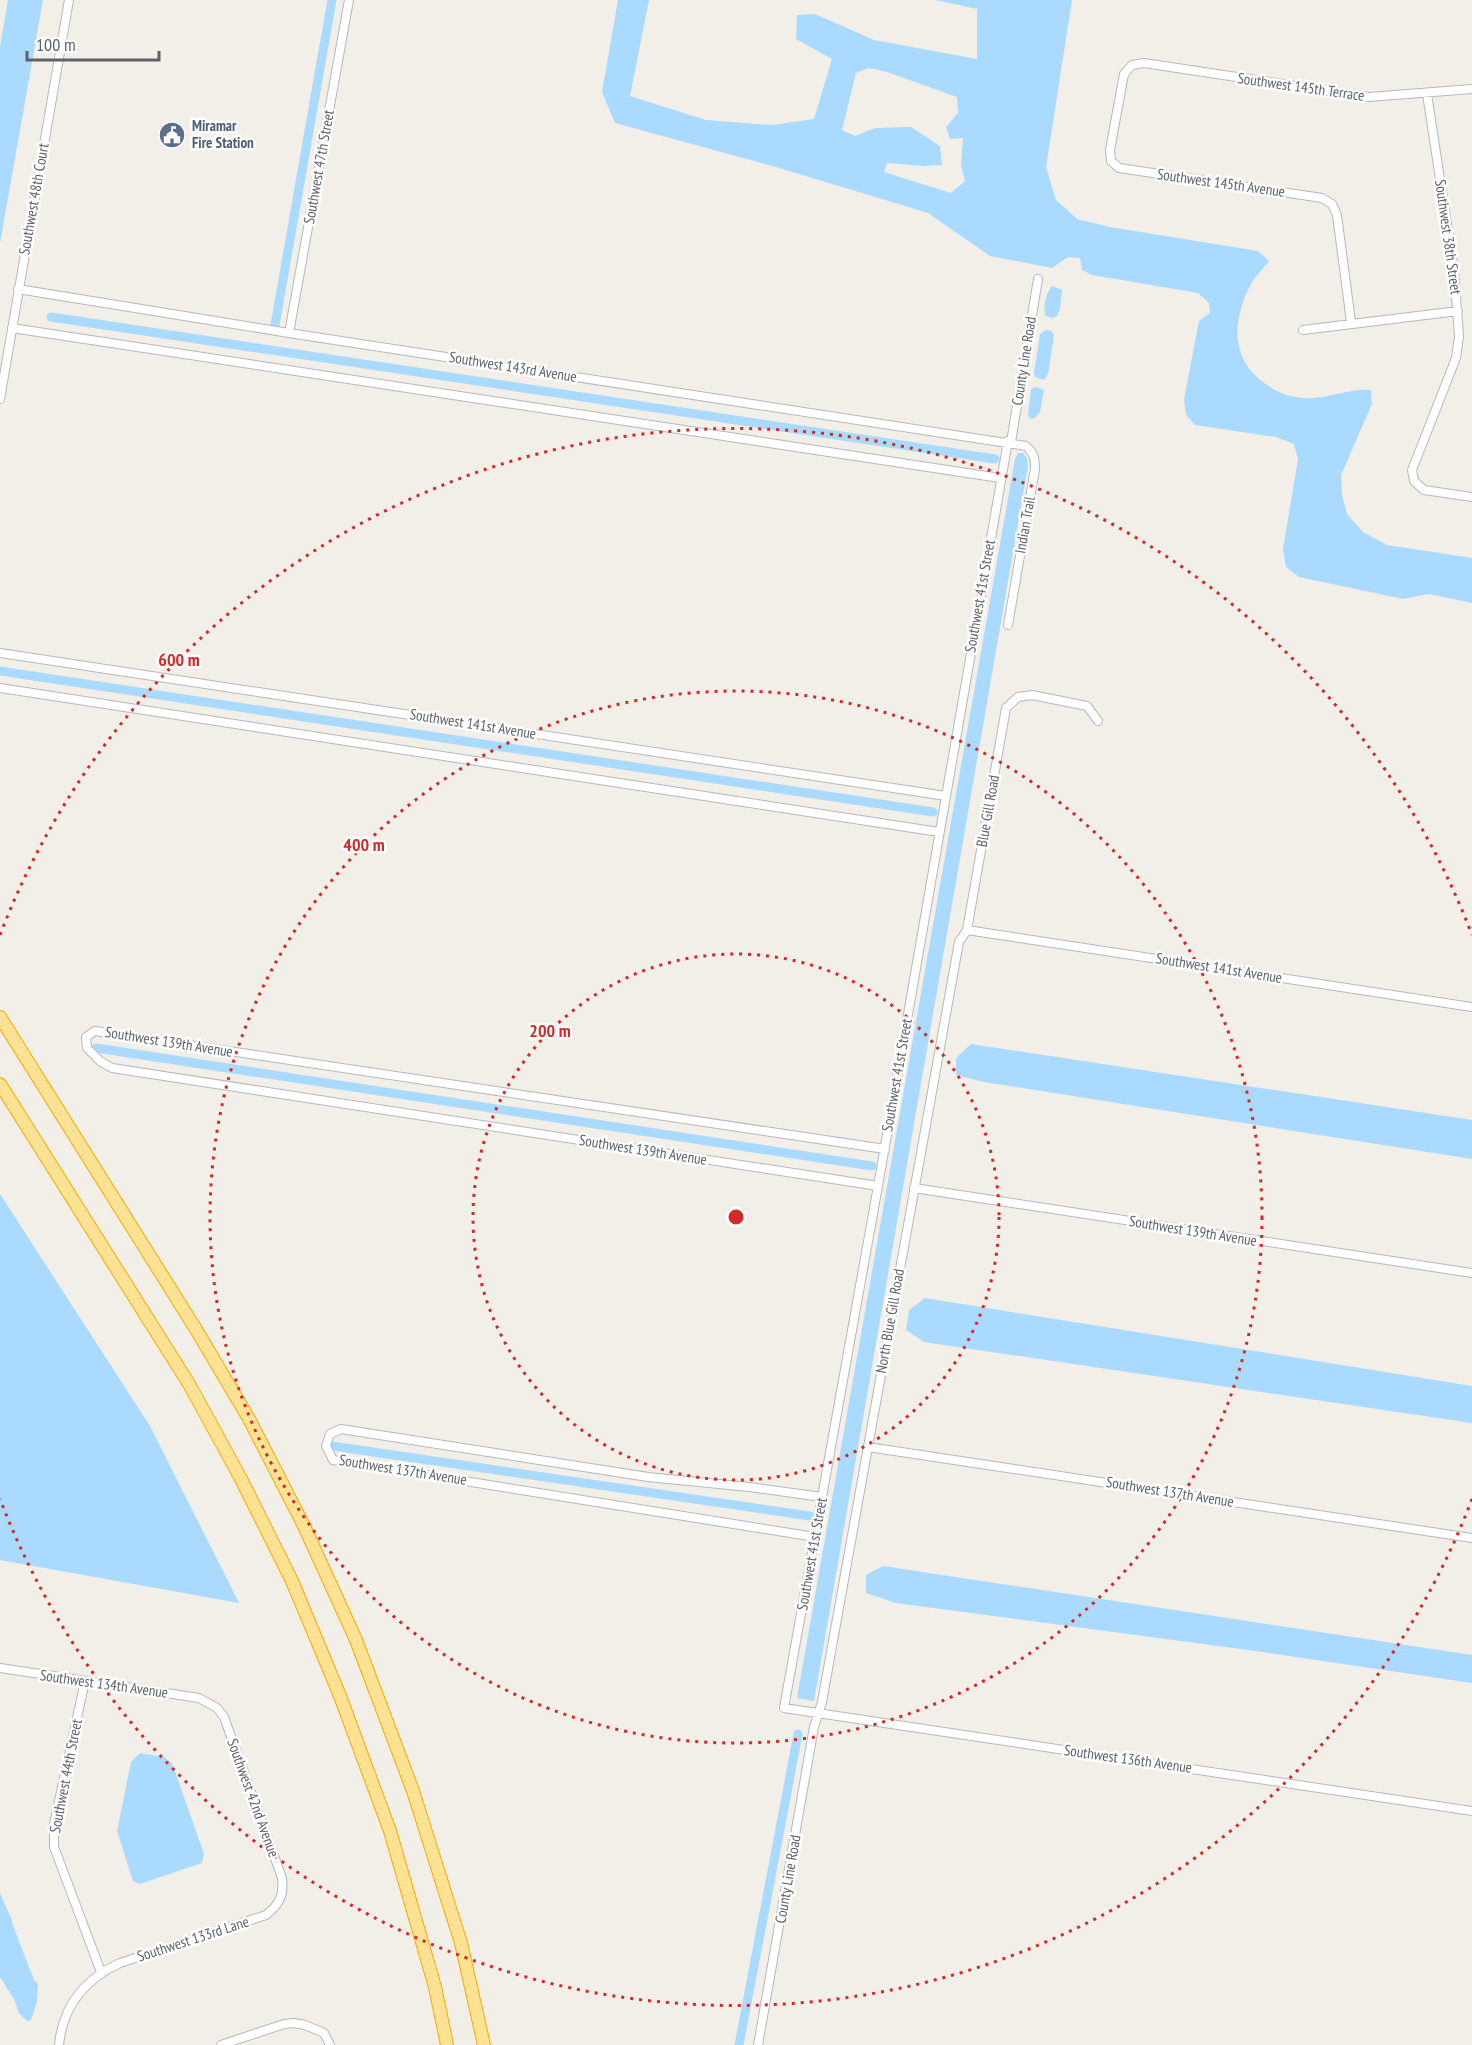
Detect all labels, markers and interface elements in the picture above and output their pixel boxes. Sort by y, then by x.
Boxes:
scale bar [27,24,159,62]
text: 100 m [36,33,76,56]
street label: Southwest 145th Terrace [1236,68,1366,105]
street label: Southwest 47th Street [299,108,338,226]
place label: Miramar Fire Station [192,116,254,152]
public building icon: Miramar Fire Station [157,120,187,150]
street label: Southwest 48th Court [14,142,53,256]
street label: Southwest 145th Avenue [1156,164,1286,201]
street label: Southwest 38th Street [1431,178,1466,296]
street label: County Line Road [1007,315,1040,407]
street label: Southwest 143rd Avenue [448,347,578,386]
street label: Indian Trail [1010,494,1039,555]
street label: Southwest 41st Street [960,538,999,654]
text: 600 m [158,648,200,671]
street label: Southwest 141st Avenue [409,704,538,743]
street label: Blue Gill Road [972,773,1003,848]
text: 400 m [343,833,385,856]
street label: Southwest 141st Avenue [1155,948,1284,987]
street label: Southwest 41st Street [877,1017,916,1133]
text: 200 m [529,1019,571,1042]
street label: Southwest 139th Avenue [104,1022,234,1061]
street label: Southwest 139th Avenue [578,1130,708,1169]
centre of rings [726,1207,746,1227]
street label: Southwest 139th Avenue [1128,1211,1258,1250]
street label: North Blue Gill Road [871,1267,908,1375]
street label: Southwest 137th Avenue [338,1450,468,1489]
street label: Southwest 137th Avenue [1105,1472,1235,1511]
street label: Southwest 41st Street [792,1496,831,1612]
street label: Southwest 134th Avenue [39,1665,169,1702]
street label: Southwest 44th Street [45,1717,86,1835]
street label: Southwest 42nd Avenue [223,1736,284,1860]
street label: Southwest 136th Avenue [1063,1740,1193,1777]
street label: County Line Road [770,1833,805,1925]
street label: Southwest 133rd Lane [135,1912,251,1966]

